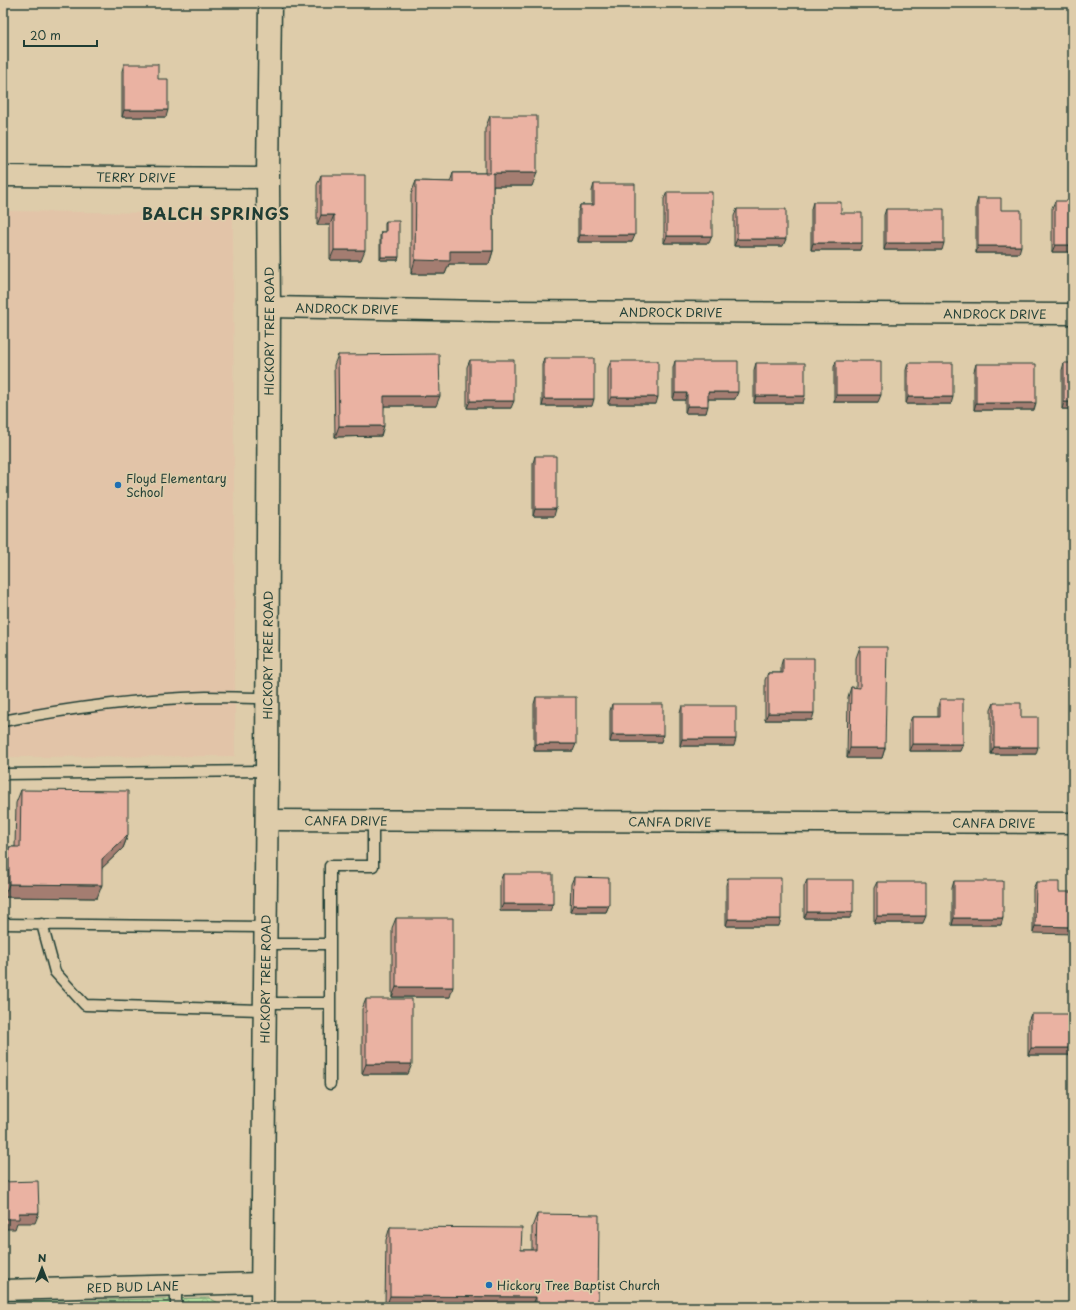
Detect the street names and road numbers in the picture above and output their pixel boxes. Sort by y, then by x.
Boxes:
street label: TERRY DRIVE [96,168,176,186]
street label: HICKORY TREE ROAD [260,267,278,395]
street label: ANDROCK DRIVE [295,298,399,318]
street label: ANDROCK DRIVE [619,303,723,321]
street label: ANDROCK DRIVE [943,304,1047,323]
street label: HICKORY TREE ROAD [258,591,277,719]
street label: CANFA DRIVE [304,811,388,829]
street label: CANFA DRIVE [628,812,712,831]
street label: CANFA DRIVE [952,814,1036,832]
street label: HICKORY TREE ROAD [255,915,275,1043]
street label: RED BUD LANE [86,1276,180,1297]

